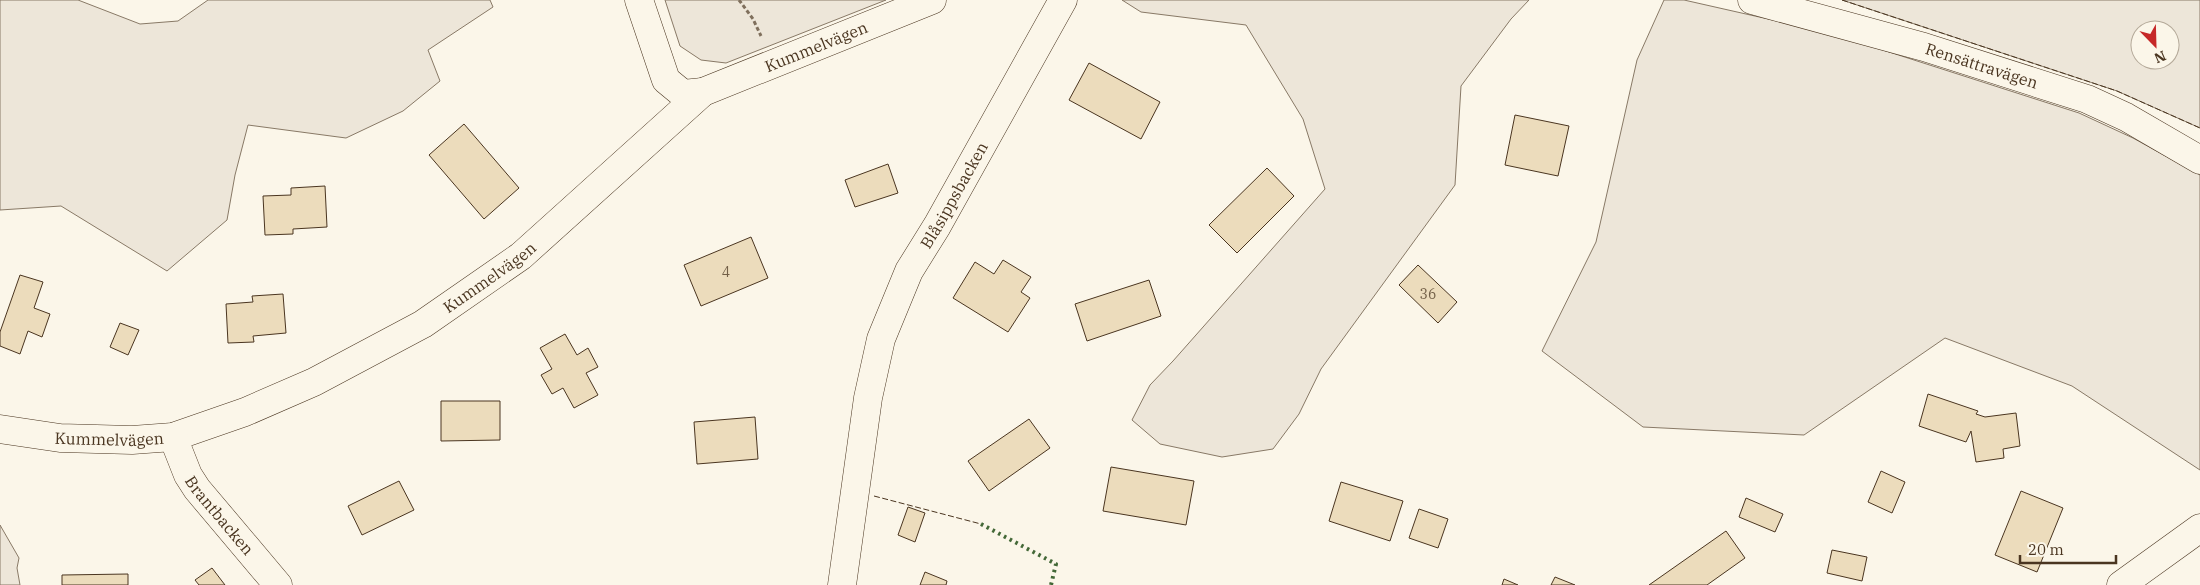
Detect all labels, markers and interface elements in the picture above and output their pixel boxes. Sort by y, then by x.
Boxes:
street label: Kummelvägen [762,17,871,76]
north arrow [2130,20,2180,70]
street label: Rensättravägen [1923,38,2041,93]
text: N [2151,47,2169,67]
street label: Blåsippsbacken [916,138,992,252]
street label: Kummelvägen [439,237,540,317]
house number: 4 [722,263,730,281]
house number: 36 [1420,285,1436,303]
street label: Kummelvägen [54,428,165,450]
street label: Brantbacken [181,472,258,559]
scale bar [2020,532,2116,564]
text: 20 m [2028,540,2064,559]

